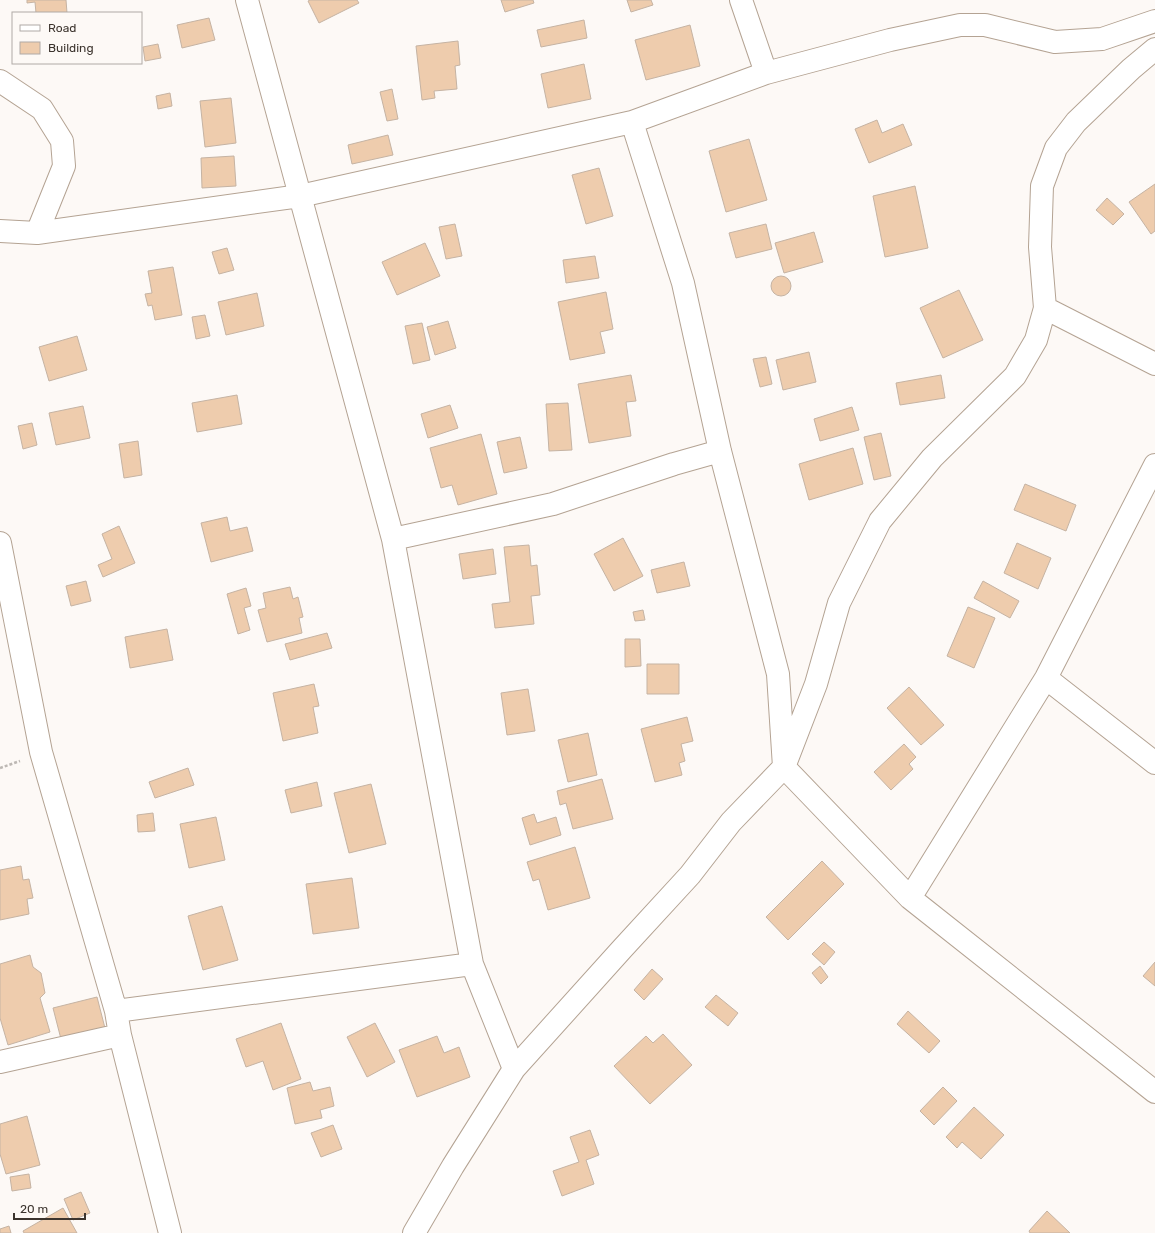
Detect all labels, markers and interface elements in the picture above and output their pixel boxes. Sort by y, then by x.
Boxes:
legend [12,12,142,64]
text: Road [48,21,76,35]
text: Building [48,41,94,55]
scale bar [14,1195,85,1221]
text: 20 m [20,1202,48,1216]

